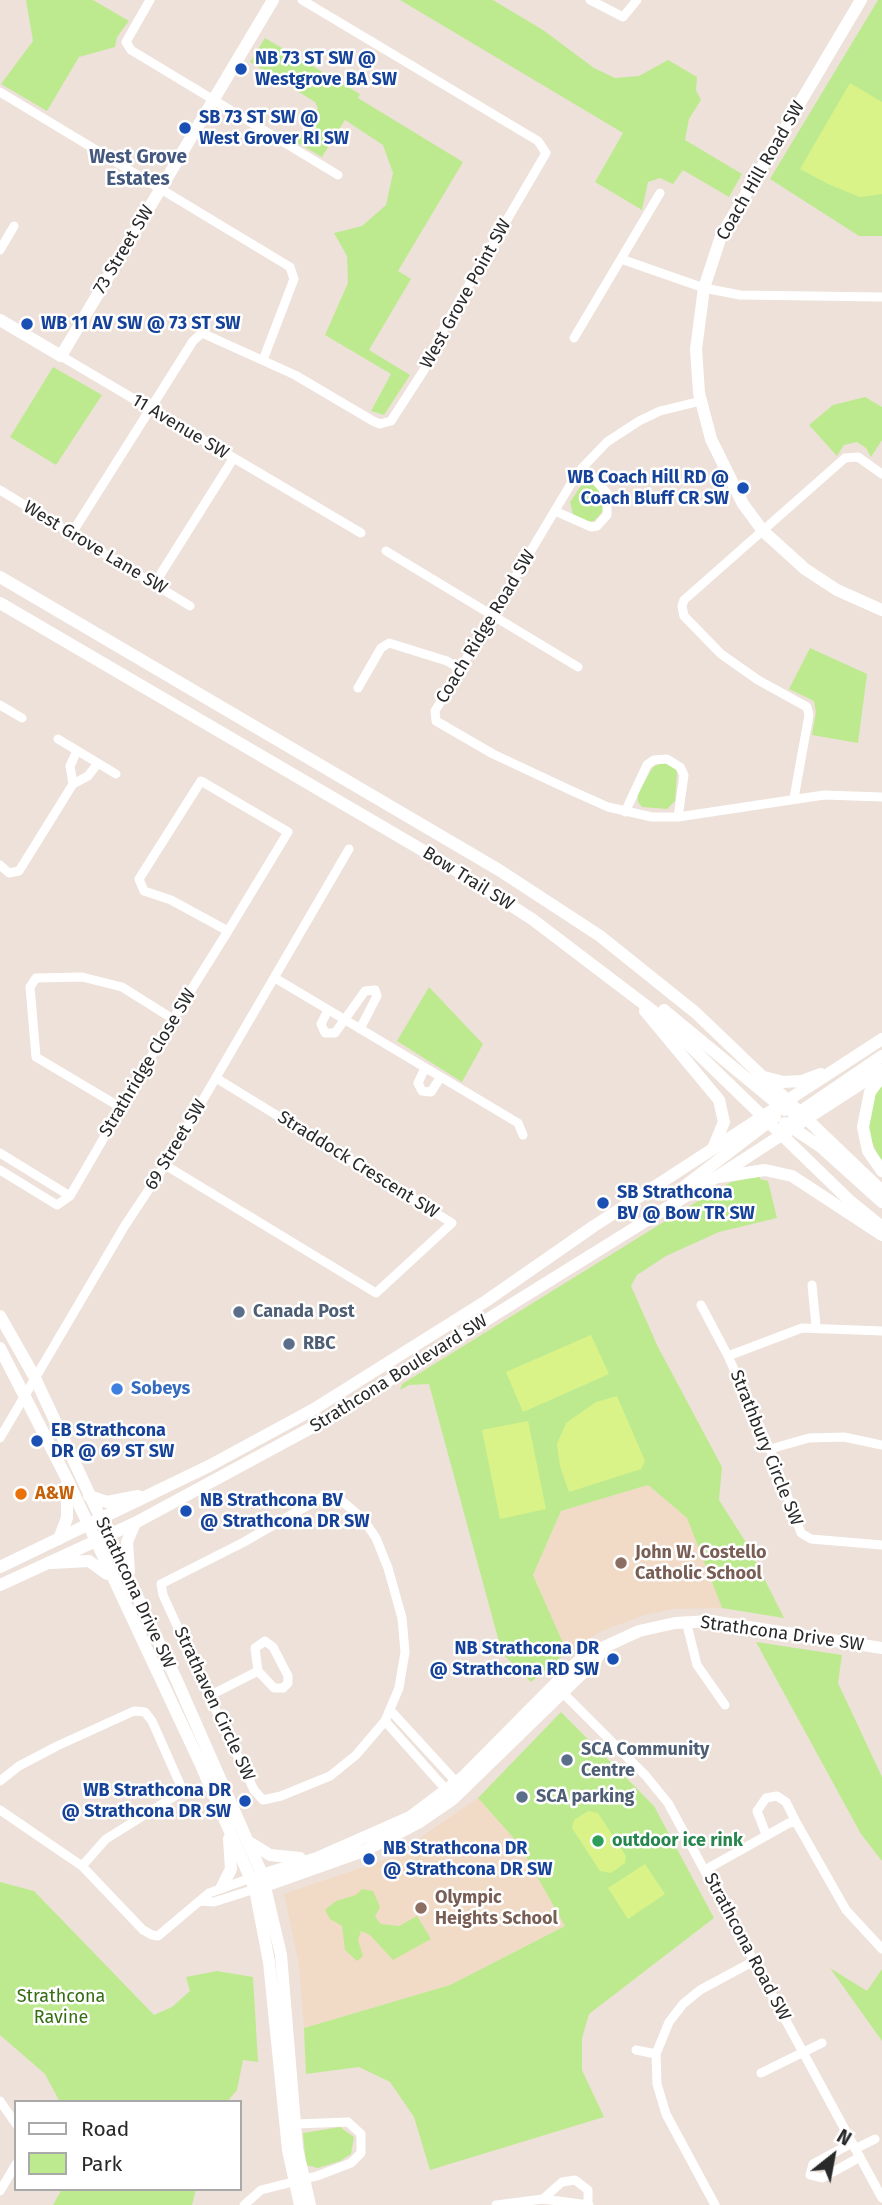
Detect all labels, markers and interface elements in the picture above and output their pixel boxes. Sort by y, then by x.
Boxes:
place label: NB 73 ST SW @ Westgrove BA SW [255,48,397,90]
marker: NB 73 ST SW @ Westgrove BA SW [233,61,249,77]
street label: Coach Hill Road SW [712,98,810,244]
place label: SB 73 ST SW @ West Grover RI SW [199,107,349,150]
marker: SB 73 ST SW @ West Grover RI SW [177,120,193,136]
district label: West Grove Estates [89,147,187,191]
street label: 73 Street SW [89,202,159,298]
street label: West Grove Point SW [416,215,516,373]
place label: WB 11 AV SW @ 73 ST SW [41,313,241,335]
marker: WB 11 AV SW @ 73 ST SW [19,316,35,332]
street label: 11 Avenue SW [128,390,232,464]
place label: WB Coach Hill RD @ Coach Bluff CR SW [567,467,729,510]
marker: WB Coach Hill RD @ Coach Bluff CR SW [735,480,751,496]
street label: West Grove Lane SW [19,497,171,599]
street label: Coach Ridge Road SW [432,546,540,708]
street label: Bow Trail SW [418,842,518,916]
street label: Strathridge Close SW [95,985,201,1141]
street label: 69 Street SW [141,1096,211,1194]
street label: Straddock Crescent SW [273,1107,443,1223]
place label: SB Strathcona BV @ Bow TR SW [617,1182,755,1224]
marker: SB Strathcona BV @ Bow TR SW [595,1195,611,1211]
place label: Canada Post [253,1301,355,1323]
marker: Canada Post [231,1304,247,1320]
street label: Strathcona Boulevard SW [306,1311,492,1437]
place label: RBC [303,1333,336,1355]
marker: RBC [281,1336,297,1352]
street label: Strathbury Circle SW [725,1367,807,1529]
place label: Sobeys [131,1378,190,1400]
marker: Sobeys [109,1381,125,1397]
place label: EB Strathcona DR @ 69 ST SW [51,1420,174,1462]
marker: EB Strathcona DR @ 69 ST SW [29,1433,45,1449]
place label: A&W [35,1483,74,1505]
marker: A&W [13,1486,29,1502]
place label: NB Strathcona BV @ Strathcona DR SW [200,1490,369,1532]
marker: NB Strathcona BV @ Strathcona DR SW [178,1503,194,1519]
street label: Strathcona Drive SW [90,1514,180,1672]
place label: John W. Costello Catholic School [635,1542,766,1584]
marker: John W. Costello Catholic School [613,1555,629,1571]
street label: Strathcona Drive SW [699,1612,865,1656]
street label: Strathaven Circle SW [169,1624,259,1784]
place label: NB Strathcona DR @ Strathcona RD SW [430,1638,599,1680]
marker: NB Strathcona DR @ Strathcona RD SW [605,1651,621,1667]
place label: SCA Community Centre [581,1739,709,1782]
marker: SCA Community Centre [559,1752,575,1768]
place label: WB Strathcona DR @ Strathcona DR SW [62,1780,231,1823]
place label: SCA parking [536,1786,634,1808]
marker: SCA parking [514,1789,530,1805]
marker: WB Strathcona DR @ Strathcona DR SW [237,1793,253,1809]
place label: outdoor ice rink [612,1830,743,1852]
marker: outdoor ice rink [590,1833,606,1849]
place label: NB Strathcona DR @ Strathcona DR SW [383,1838,552,1881]
marker: NB Strathcona DR @ Strathcona DR SW [361,1851,377,1867]
street label: Strathcona Road SW [699,1869,795,2025]
place label: Olympic Heights School [435,1887,558,1930]
marker: Olympic Heights School [413,1900,429,1916]
park label: Strathcona Ravine [17,1986,105,2028]
legend [14,2100,242,2191]
text: Road [81,2116,129,2142]
north arrow [798,2121,868,2191]
text: N [833,2124,855,2151]
text: Park [81,2151,122,2177]

